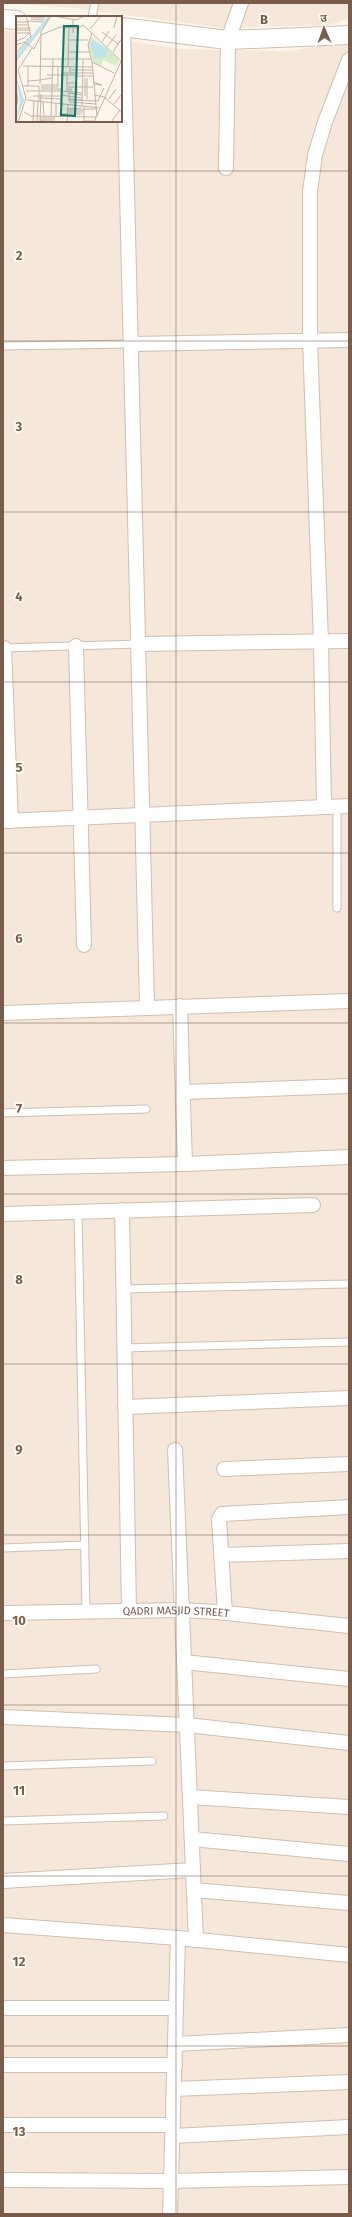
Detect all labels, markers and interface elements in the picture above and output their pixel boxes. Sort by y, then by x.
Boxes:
north arrow [304,8,344,48]
text: B [260,12,268,27]
text: उ [320,12,328,25]
inset map [16,16,122,122]
text: 2 [16,248,23,263]
text: 3 [15,419,23,434]
text: 4 [15,589,23,604]
text: 5 [16,760,23,775]
text: 6 [15,931,23,946]
text: 7 [16,1101,22,1116]
text: 8 [15,1272,23,1287]
text: 9 [15,1442,23,1457]
street label: QADRI MASJID STREET [122,1604,230,1620]
text: 10 [12,1613,26,1628]
text: 11 [13,1783,25,1798]
text: 12 [13,1954,26,1969]
text: 13 [13,2124,26,2139]

